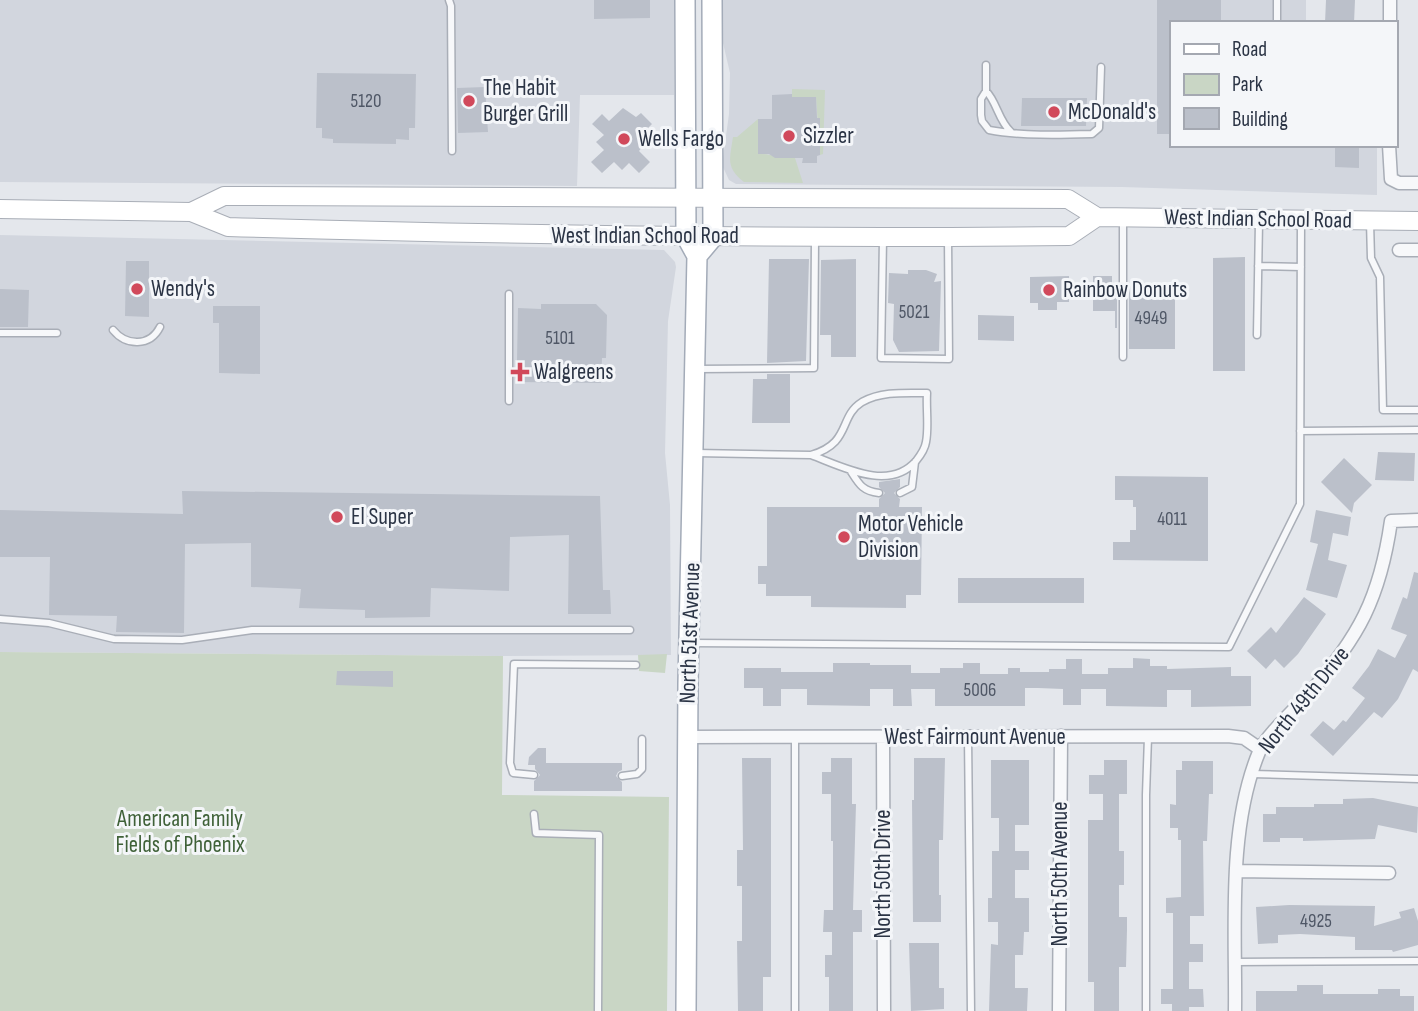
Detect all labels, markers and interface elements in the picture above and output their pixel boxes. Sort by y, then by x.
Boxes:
legend [1170,21,1397,147]
text: Road [1232,37,1267,62]
text: Park [1232,72,1263,97]
place label: The Habit Burger Grill [483,74,568,128]
house number: 5120 [351,90,381,113]
marker: The Habit Burger Grill [461,93,477,109]
place label: McDonald's [1068,98,1156,126]
marker: McDonald's [1046,104,1062,120]
text: Building [1232,107,1288,132]
place label: Sizzler [803,122,854,150]
place label: Wells Fargo [638,125,724,153]
marker: Sizzler [781,128,797,144]
marker: Wells Fargo [616,131,632,147]
street label: West Indian School Road [1164,203,1352,235]
street label: West Indian School Road [551,222,739,250]
place label: Wendy's [151,275,215,303]
place label: Rainbow Donuts [1063,276,1187,304]
marker: Wendy's [129,281,145,297]
marker: Rainbow Donuts [1041,282,1057,298]
house number: 5021 [899,301,930,324]
house number: 4949 [1135,307,1167,330]
house number: 5101 [545,327,575,350]
place label: Walgreens [534,358,614,386]
marker: Walgreens [512,364,528,380]
place label: El Super [351,503,414,531]
house number: 4011 [1157,508,1187,531]
marker: El Super [329,509,345,525]
place label: Motor Vehicle Division [858,510,964,564]
marker: Motor Vehicle Division [836,529,852,545]
street label: North 51st Avenue [674,562,706,704]
street label: North 49th Drive [1252,641,1356,759]
house number: 5006 [964,679,996,702]
street label: West Fairmount Avenue [884,723,1066,751]
street label: North 50th Avenue [1046,802,1074,946]
park label: American Family Fields of Phoenix [115,805,245,859]
street label: North 50th Drive [869,810,897,938]
house number: 4925 [1300,910,1332,933]

